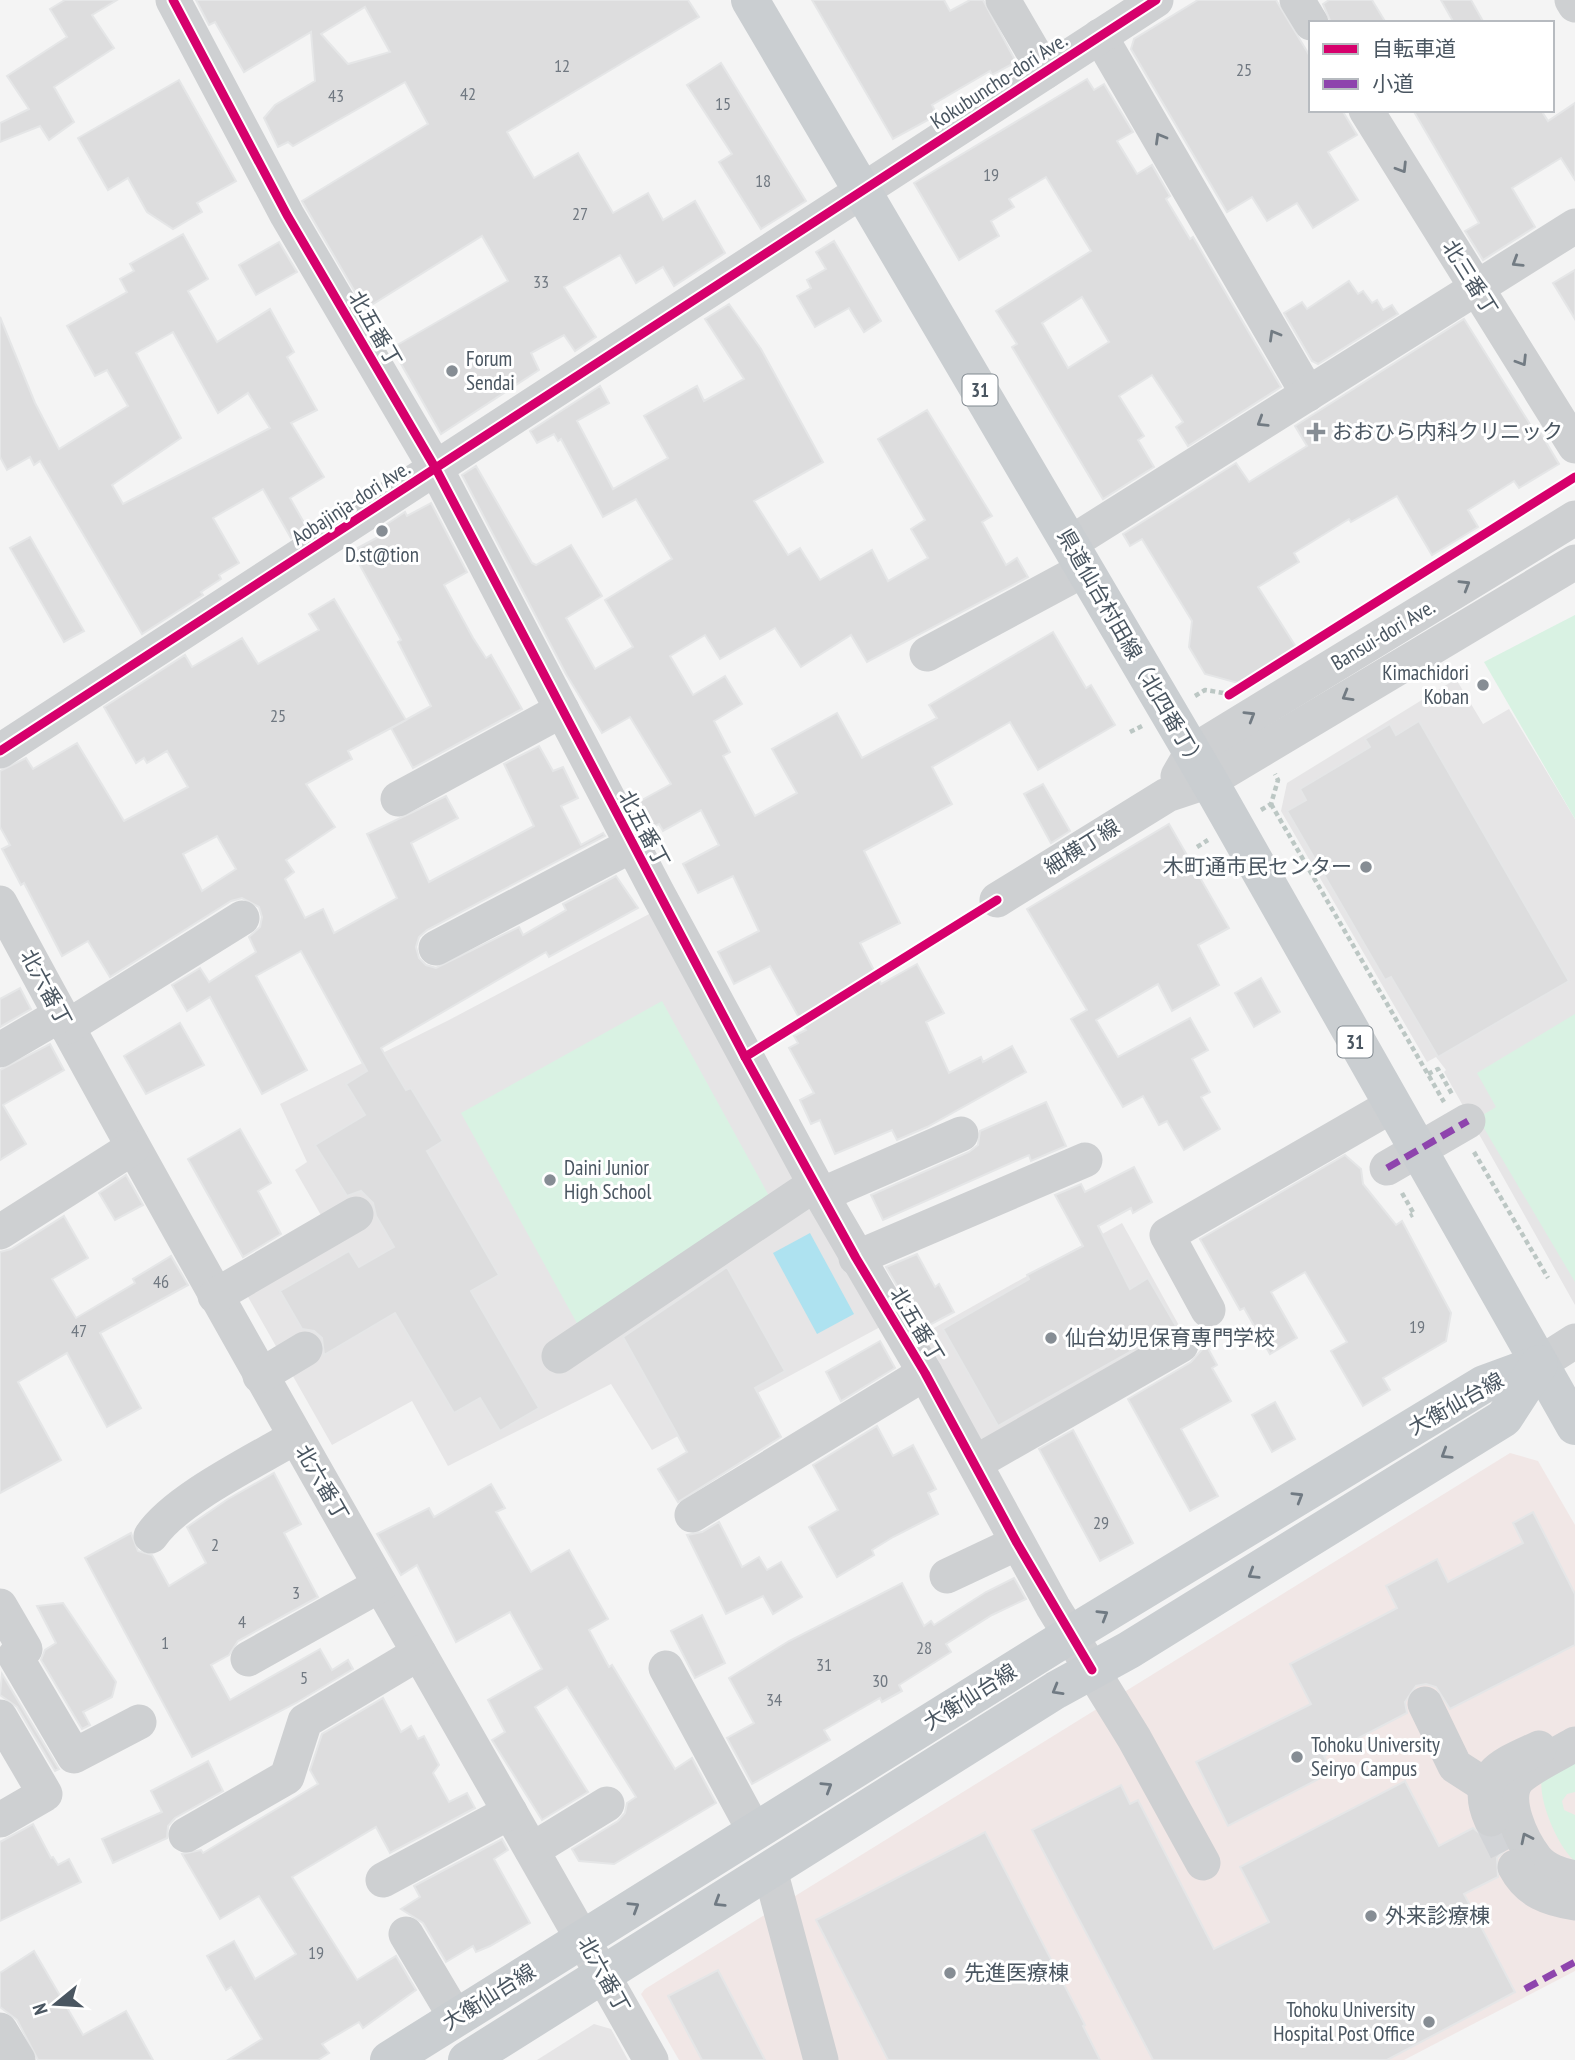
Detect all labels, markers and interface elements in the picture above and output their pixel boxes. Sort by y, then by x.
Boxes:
legend [1309,21,1554,112]
street label: Kokubuncho-dori Ave. [925,26,1072,135]
text: 自転車道 [1372,35,1456,62]
house number: 12 [554,54,570,77]
house number: 25 [1236,58,1252,81]
text: 小道 [1372,70,1414,97]
house number: 42 [460,82,476,105]
house number: 43 [328,84,344,107]
house number: 15 [715,92,731,115]
one-way arrow [1155,132,1168,145]
one-way arrow [1393,161,1406,174]
house number: 19 [983,163,999,186]
house number: 18 [755,169,771,192]
house number: 27 [572,202,588,225]
street label: 北三番丁 [1437,235,1504,321]
one-way arrow [1511,253,1524,266]
house number: 33 [533,270,549,293]
street label: 北五番丁 [343,286,408,372]
one-way arrow [1269,329,1282,342]
place label: Forum Sendai [466,345,515,396]
one-way arrow [1514,354,1527,367]
marker: Forum Sendai [444,363,460,379]
road number: 31 [962,374,998,406]
one-way arrow [1257,414,1270,427]
place label: おおひら内科クリニック [1332,418,1563,445]
marker: おおひら内科クリニック [1306,422,1326,442]
street label: Aobajinja-dori Ave. [286,454,415,551]
marker: D.st@tion [374,523,390,539]
street label: 県道仙台村田線（北四番丁） [1051,524,1211,774]
place label: D.st@tion [345,541,419,568]
one-way arrow [1458,581,1471,594]
street label: Bansui-dori Ave. [1326,593,1440,676]
place label: Kimachidori Koban [1382,659,1469,710]
marker: Kimachidori Koban [1475,677,1491,693]
one-way arrow [1342,688,1355,701]
house number: 25 [270,704,286,727]
one-way arrow [1242,712,1255,725]
street label: 北五番丁 [613,785,676,872]
street label: 細横丁線 [1039,813,1125,880]
place label: 木町通市民センター [1163,853,1352,880]
marker: 木町通市民センター [1358,859,1374,875]
street label: 北六番丁 [15,944,78,1031]
road number: 31 [1338,1026,1372,1058]
place label: Daini Junior High School [564,1154,651,1205]
marker: Daini Junior High School [542,1172,558,1188]
house number: 46 [153,1270,169,1293]
street label: 北五番丁 [884,1282,951,1368]
house number: 19 [1409,1315,1425,1338]
house number: 47 [71,1319,87,1342]
place label: 仙台幼児保育専門学校 [1065,1324,1275,1351]
marker: 仙台幼児保育専門学校 [1043,1330,1059,1346]
street label: 大衡仙台線 [1403,1366,1508,1441]
street label: 北六番丁 [290,1440,355,1526]
one-way arrow [1441,1446,1454,1459]
one-way arrow [1290,1492,1303,1505]
house number: 29 [1093,1511,1109,1534]
house number: 2 [211,1533,219,1556]
one-way arrow [1247,1565,1260,1578]
house number: 3 [292,1581,300,1604]
house number: 4 [238,1610,246,1633]
one-way arrow [1096,1610,1109,1623]
house number: 1 [161,1631,169,1654]
house number: 28 [916,1636,932,1659]
house number: 31 [816,1653,832,1676]
street label: 大衡仙台線 [918,1657,1021,1736]
house number: 5 [300,1666,308,1689]
house number: 30 [872,1669,888,1692]
one-way arrow [1052,1682,1065,1695]
house number: 34 [766,1688,782,1711]
place label: Tohoku University Seiryo Campus [1311,1731,1440,1782]
marker: Tohoku University Seiryo Campus [1289,1749,1305,1765]
one-way arrow [819,1782,832,1795]
one-way arrow [1520,1833,1534,1845]
one-way arrow [714,1894,727,1907]
place label: 外来診療棟 [1385,1902,1490,1929]
one-way arrow [626,1903,639,1916]
marker: 外来診療棟 [1363,1908,1379,1924]
street label: 北六番丁 [572,1931,637,2018]
house number: 19 [308,1941,324,1964]
street label: 大衡仙台線 [437,1957,540,2036]
place label: 先進医療棟 [964,1959,1069,1986]
marker: 先進医療棟 [942,1965,958,1981]
north arrow [21,1969,91,2039]
place label: Tohoku University Hospital Post Office [1273,1996,1415,2047]
text: N [27,2001,53,2018]
marker: Tohoku University Hospital Post Office [1421,2014,1437,2030]

